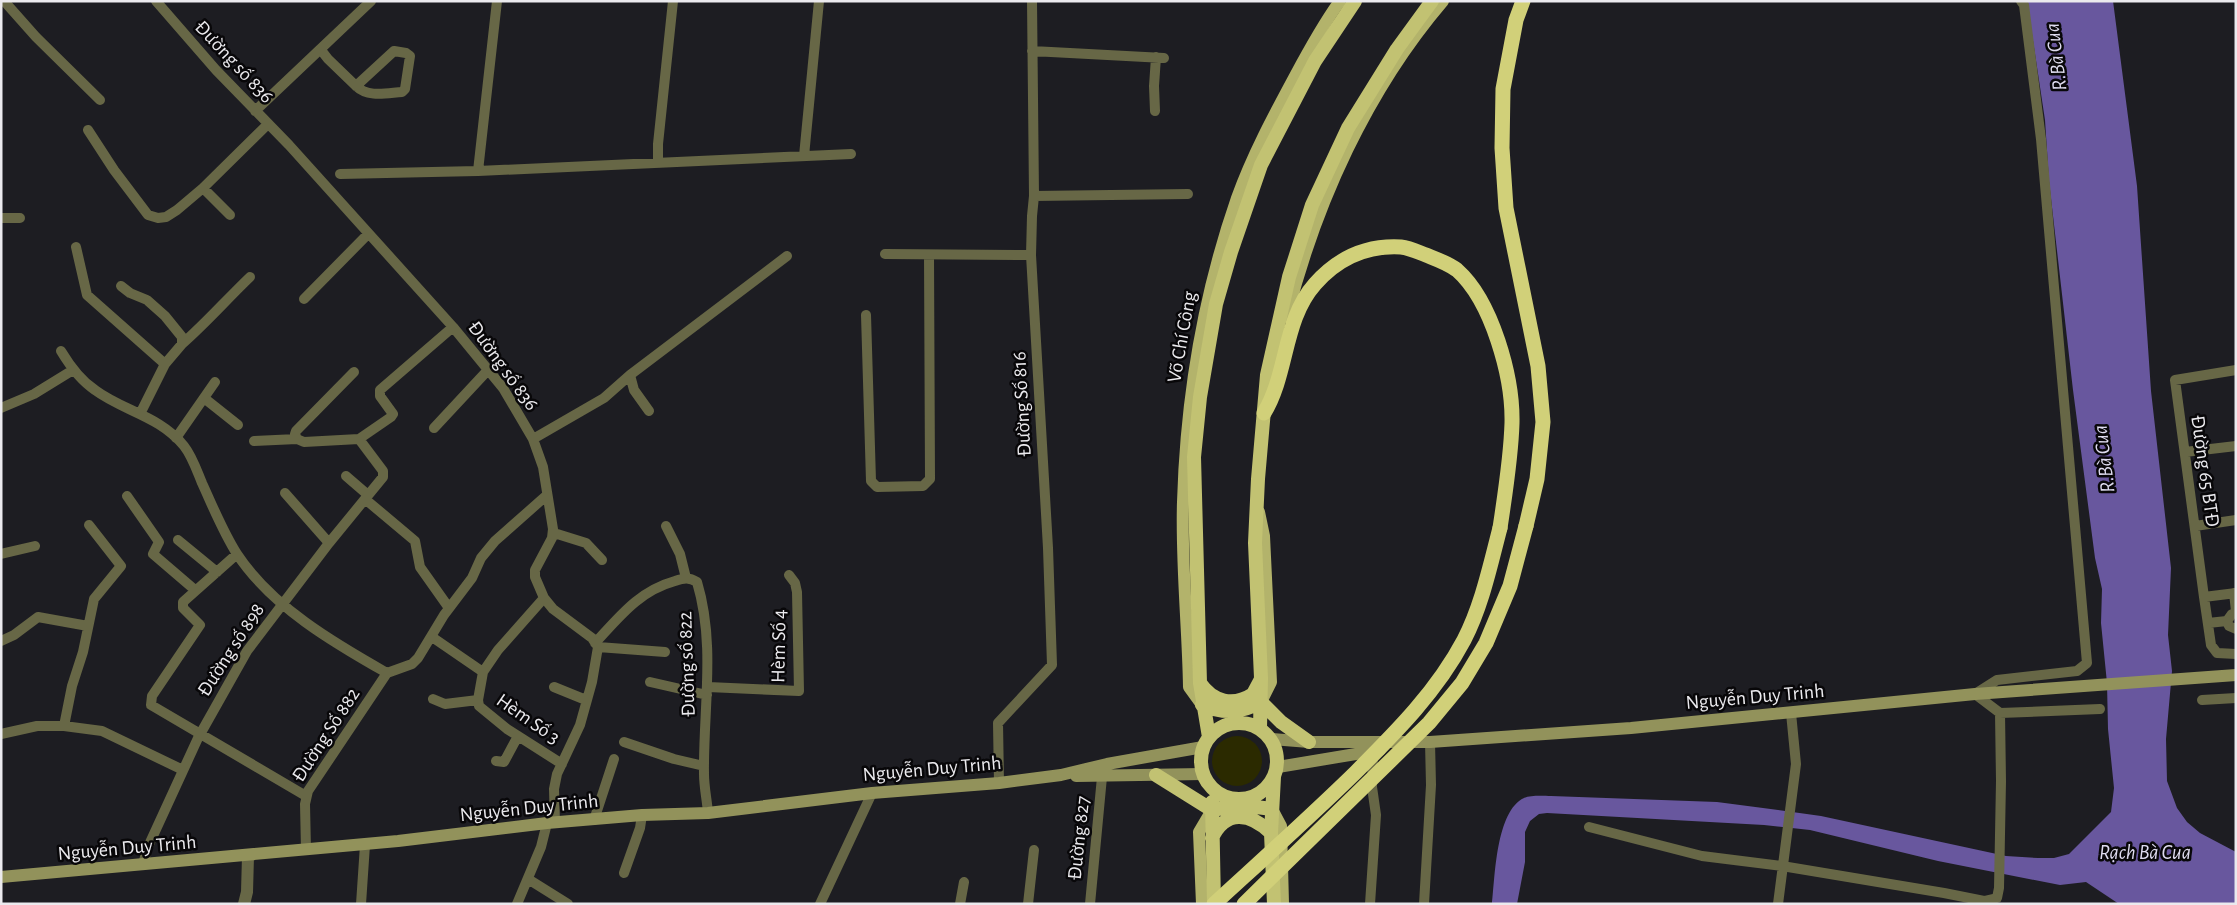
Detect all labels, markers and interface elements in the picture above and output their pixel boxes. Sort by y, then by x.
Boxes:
street label: Đường số 836 [191,17,277,107]
water label: R.Bà Cua [2041,22,2071,92]
street label: Võ Chí Công [1164,290,1200,384]
street label: Đường số 836 [464,318,542,414]
street label: Đường Số 816 [1009,351,1035,457]
street label: Đường 65 BTĐ [2187,414,2223,528]
water label: R.Bà Cua [2089,424,2119,494]
street label: Đường số 898 [194,600,268,700]
street label: Hèm Số 4 [768,609,790,683]
street label: Đường số 822 [675,611,699,717]
street label: Nguyễn Duy Trinh [1685,681,1825,713]
street label: Đường Số 882 [288,684,364,786]
street label: Hèm Số 3 [493,690,563,748]
street label: Nguyễn Duy Trinh [862,753,1002,785]
street label: Nguyễn Duy Trinh [459,791,599,825]
street label: Đường 827 [1065,795,1093,881]
street label: Nguyễn Duy Trinh [57,832,197,864]
water label: Rạch Bà Cua [2099,842,2191,863]

